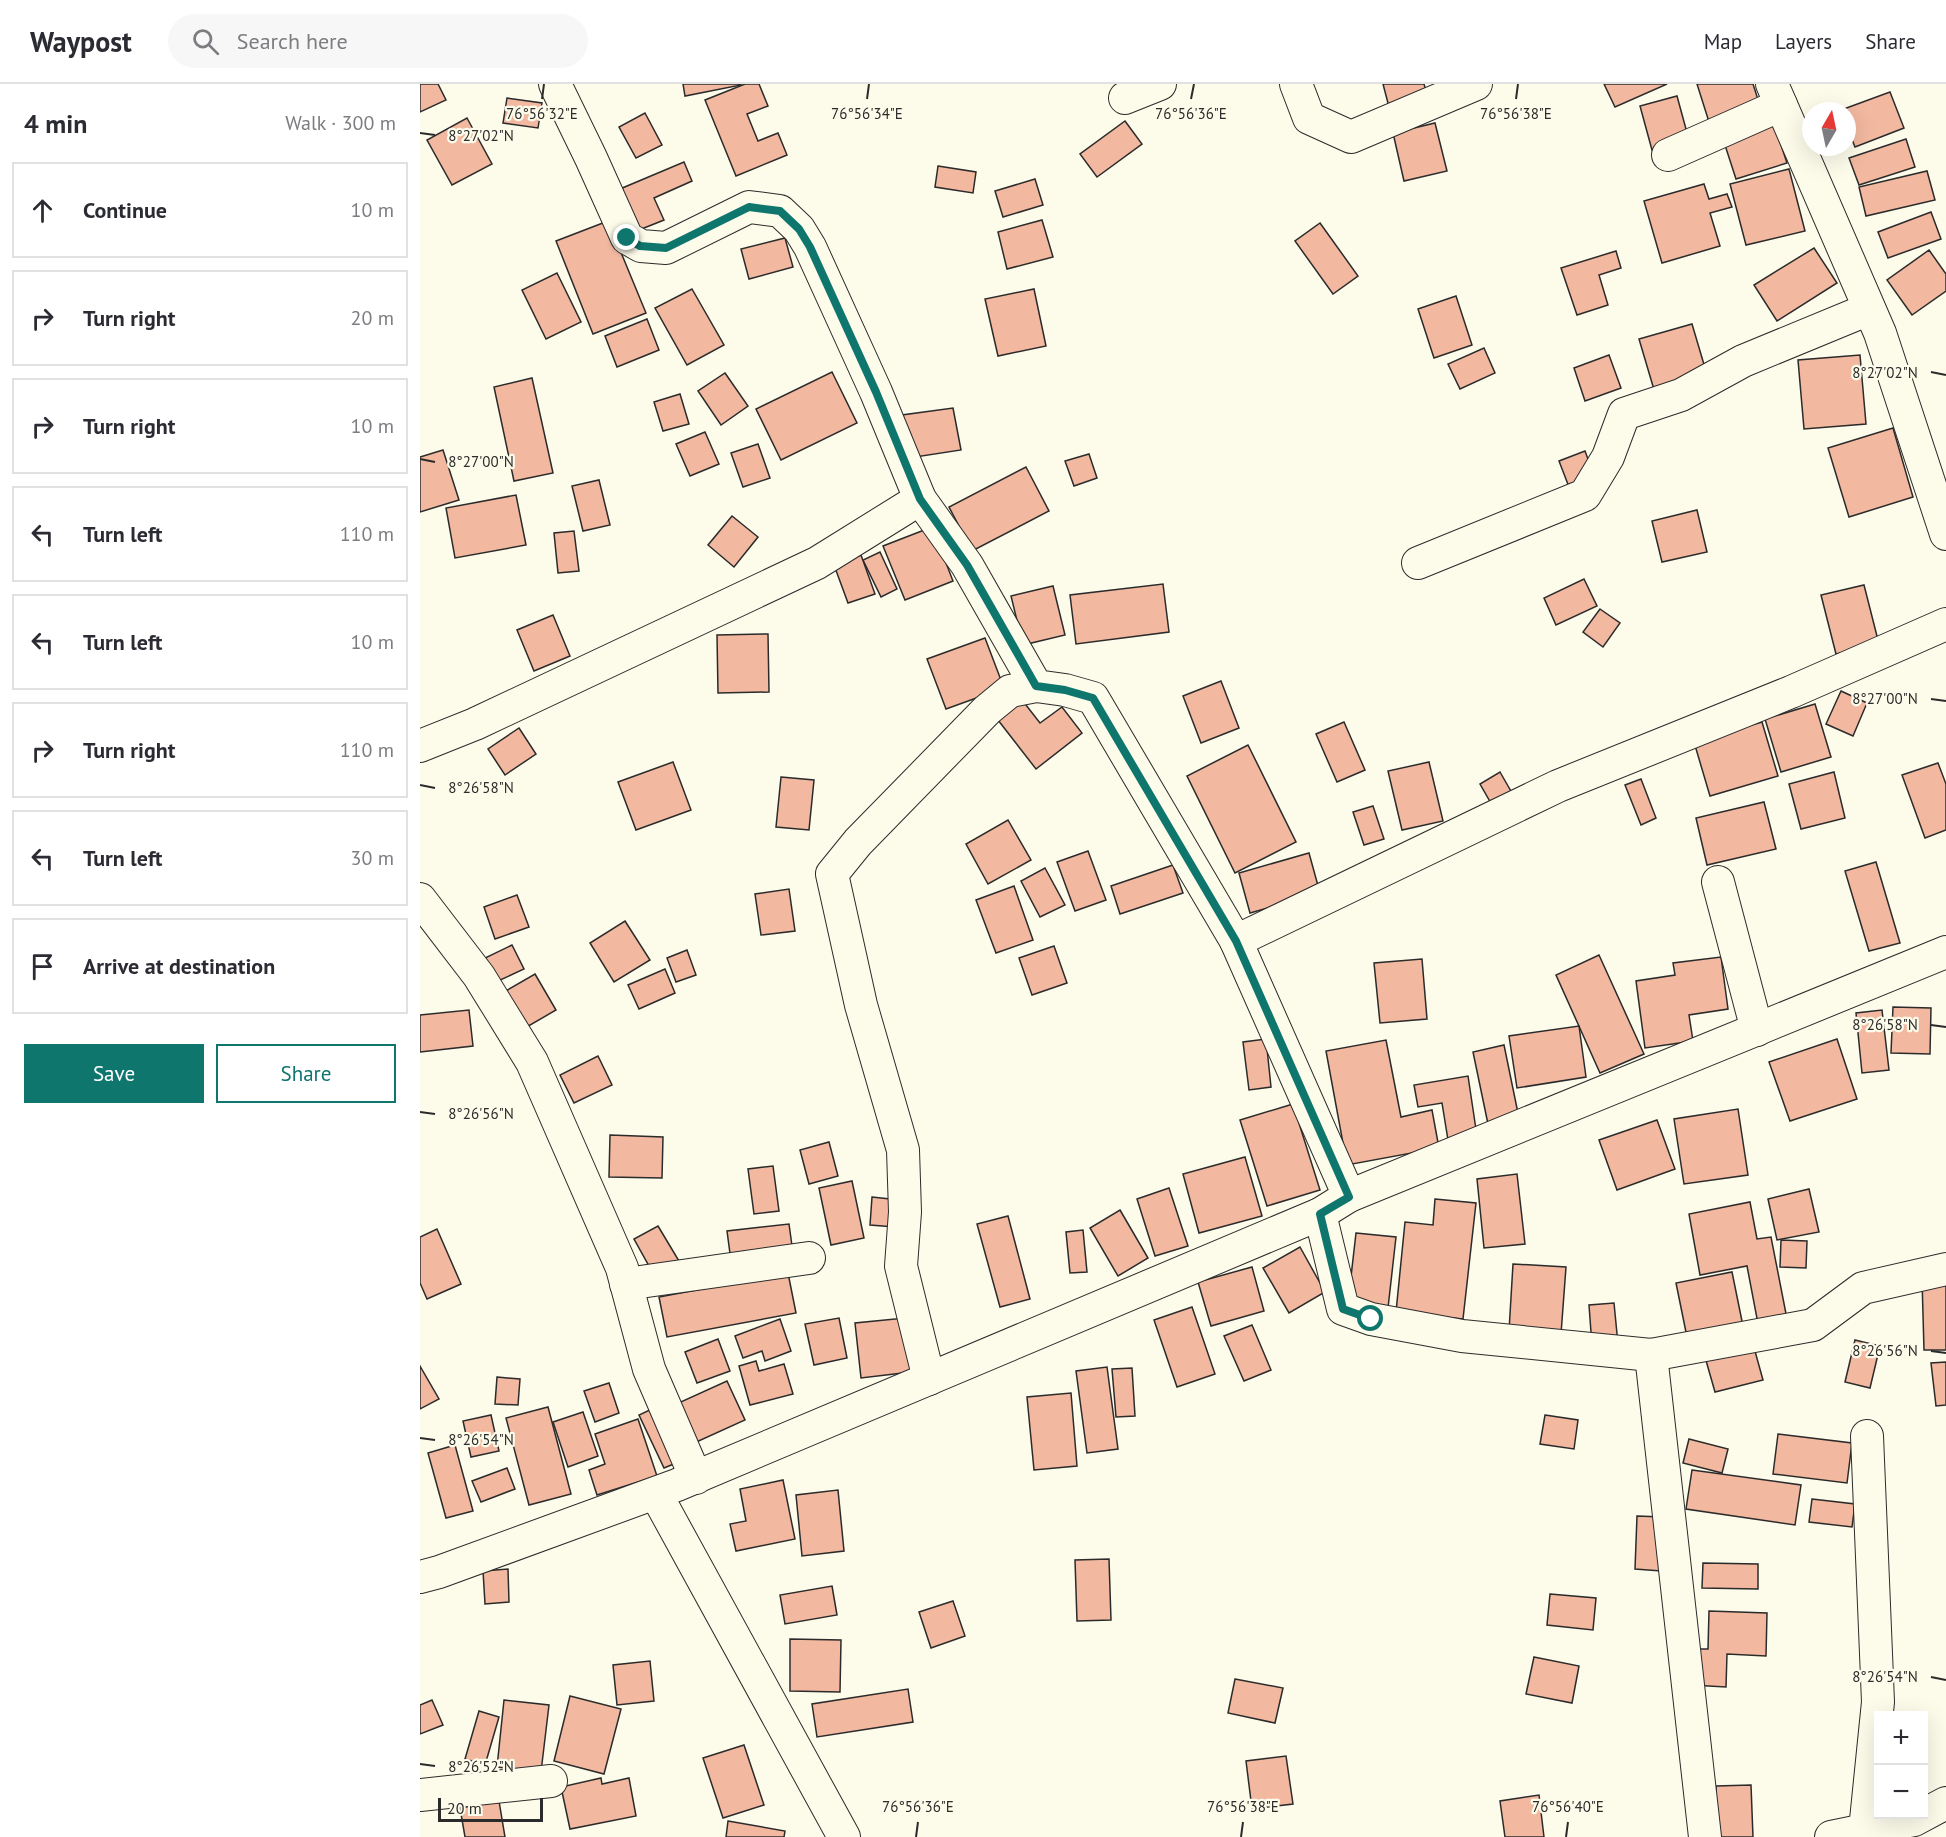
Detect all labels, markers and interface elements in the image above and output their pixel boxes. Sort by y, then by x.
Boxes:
search box [168,14,588,68]
text: Waypost [30,23,132,60]
icon: search [189,25,222,58]
text: Search here [237,27,348,55]
text: Map [1704,28,1742,55]
text: Layers [1775,28,1832,55]
text: Share [1865,28,1916,55]
north arrow [1802,102,1856,156]
text: 76°56'32"E [506,104,578,123]
text: 76°56'34"E [831,104,903,123]
text: 76°56'36"E [1155,104,1227,123]
text: 76°56'38"E [1480,104,1552,123]
text: 4 min [24,107,87,140]
text: Walk · 300 m [285,110,396,136]
text: 8°27'02"N [448,126,514,145]
icon: ahead [26,194,59,227]
text: Continue [83,196,167,224]
text: 10 m [351,197,394,223]
route end [613,224,639,250]
icon: right [26,302,59,335]
text: Turn right [83,304,175,332]
text: 20 m [351,305,394,331]
text: 8°27'02"N [1852,363,1918,382]
icon: right [26,410,59,443]
text: Turn right [83,412,175,440]
text: 10 m [351,413,394,439]
text: 8°27'00"N [448,452,514,471]
icon: left [26,518,59,551]
text: Turn left [83,520,163,548]
text: 110 m [340,521,394,547]
icon: left [26,626,59,659]
text: Turn left [83,628,163,656]
text: 10 m [351,629,394,655]
text: 8°27'00"N [1852,689,1918,708]
icon: right [26,734,59,767]
text: Turn right [83,736,175,764]
text: 110 m [340,737,394,763]
text: 8°26'58"N [448,778,514,797]
icon: left [26,842,59,875]
text: Turn left [83,844,163,872]
text: 30 m [351,845,394,871]
icon: arrive [26,950,59,983]
text: Arrive at destination [83,952,275,980]
text: 8°26'58"N [1852,1015,1918,1034]
button: Save [24,1044,204,1103]
button: Share [216,1044,396,1103]
text: 8°26'56"N [448,1104,514,1123]
route start [1357,1305,1383,1331]
text: 8°26'56"N [1852,1341,1918,1360]
text: 8°26'54"N [448,1430,514,1449]
text: 8°26'54"N [1852,1667,1918,1686]
map controls [1874,1711,1928,1819]
button: + [1874,1711,1928,1765]
text: 8°26'52"N [448,1757,514,1776]
button: − [1874,1765,1928,1819]
scale bar [438,1795,543,1822]
text: 76°56'36"E [882,1797,954,1816]
text: 76°56'38"E [1207,1797,1279,1816]
text: 76°56'40"E [1532,1797,1604,1816]
text: 20 m [447,1798,482,1818]

